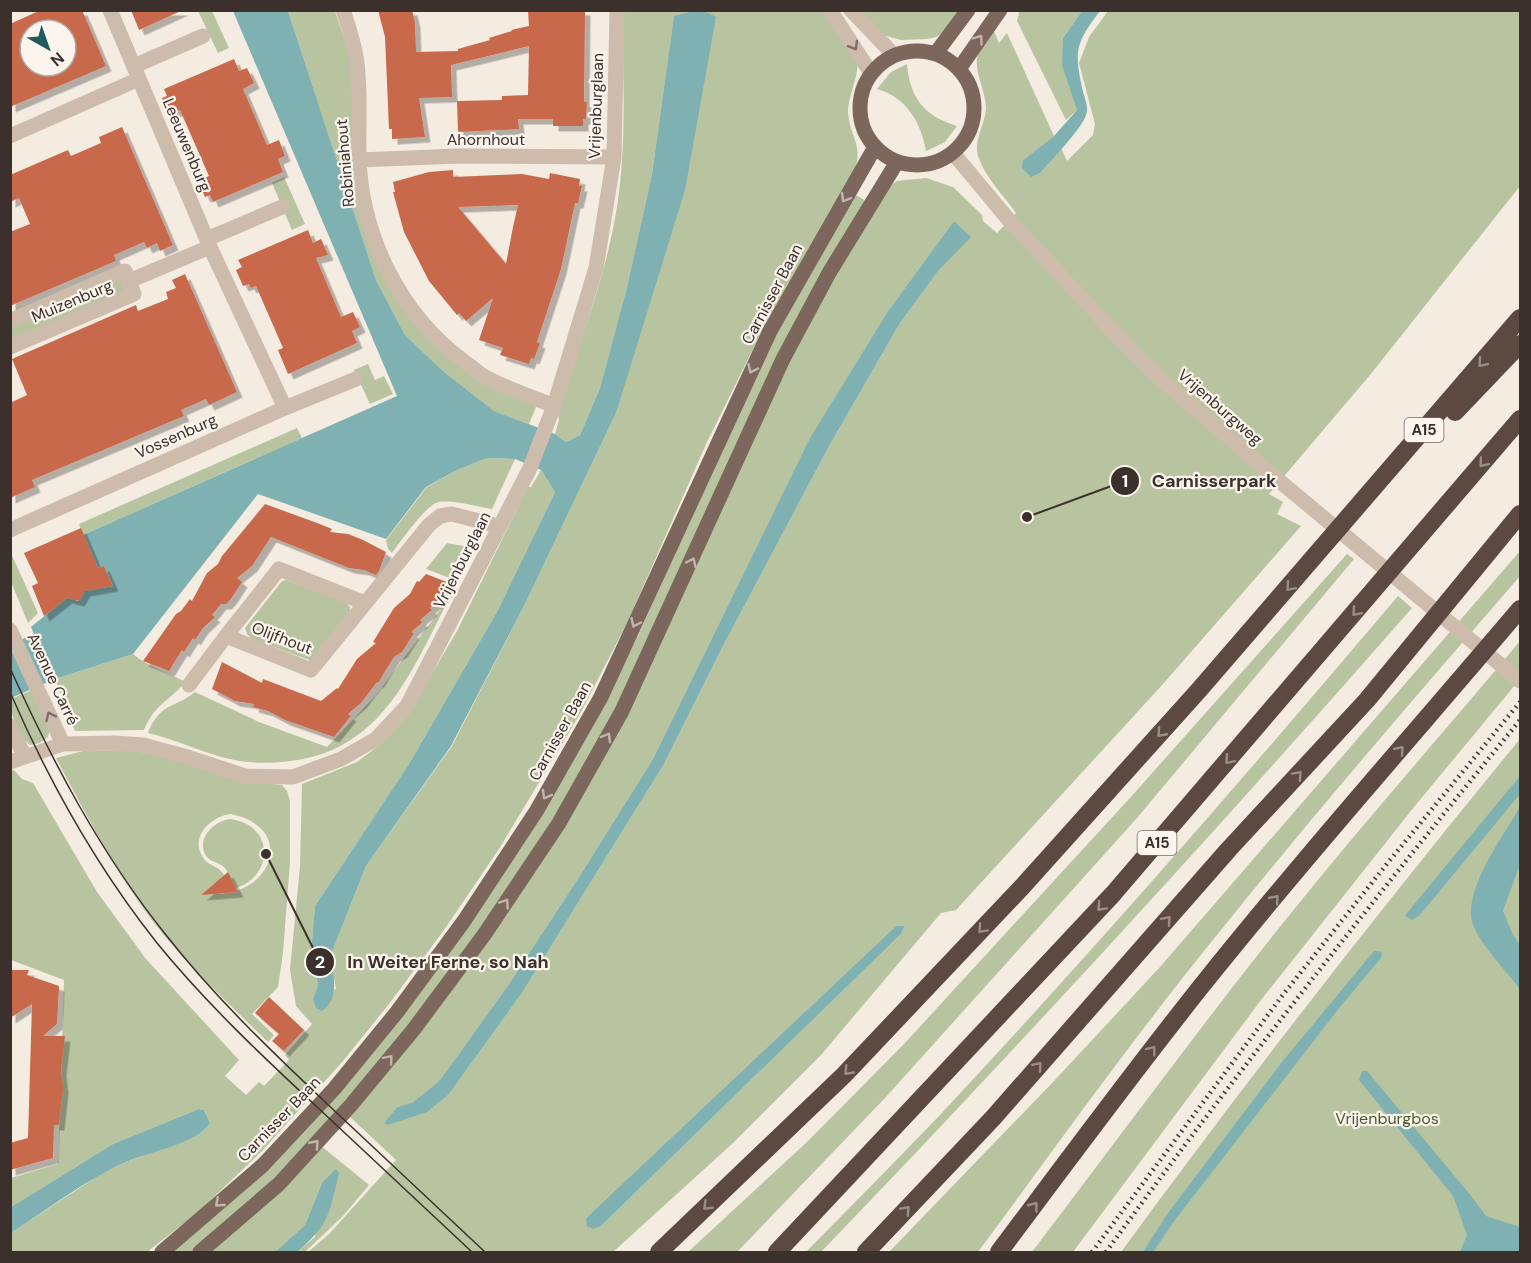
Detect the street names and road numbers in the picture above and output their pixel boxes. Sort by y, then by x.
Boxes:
street label: Vrijenburglaan [584,53,608,159]
street label: Leeuwenburg [158,95,216,195]
street label: Robiniahout [331,118,359,208]
street label: Ahornhout [447,129,525,150]
street label: Carnisser Baan [737,240,807,348]
street label: Muizenburg [28,275,116,327]
street label: Vrijenburgweg [1173,364,1267,450]
street label: Vossenburg [132,409,220,463]
road number: A15 [1404,418,1444,442]
street label: Vrijenburglaan [429,508,495,612]
street label: Olijfhout [249,617,315,659]
street label: Avenue Carré [22,630,84,728]
street label: Carnisser Baan [524,677,596,785]
road number: A15 [1138,831,1176,855]
street label: Carnisser Baan [233,1072,325,1166]

